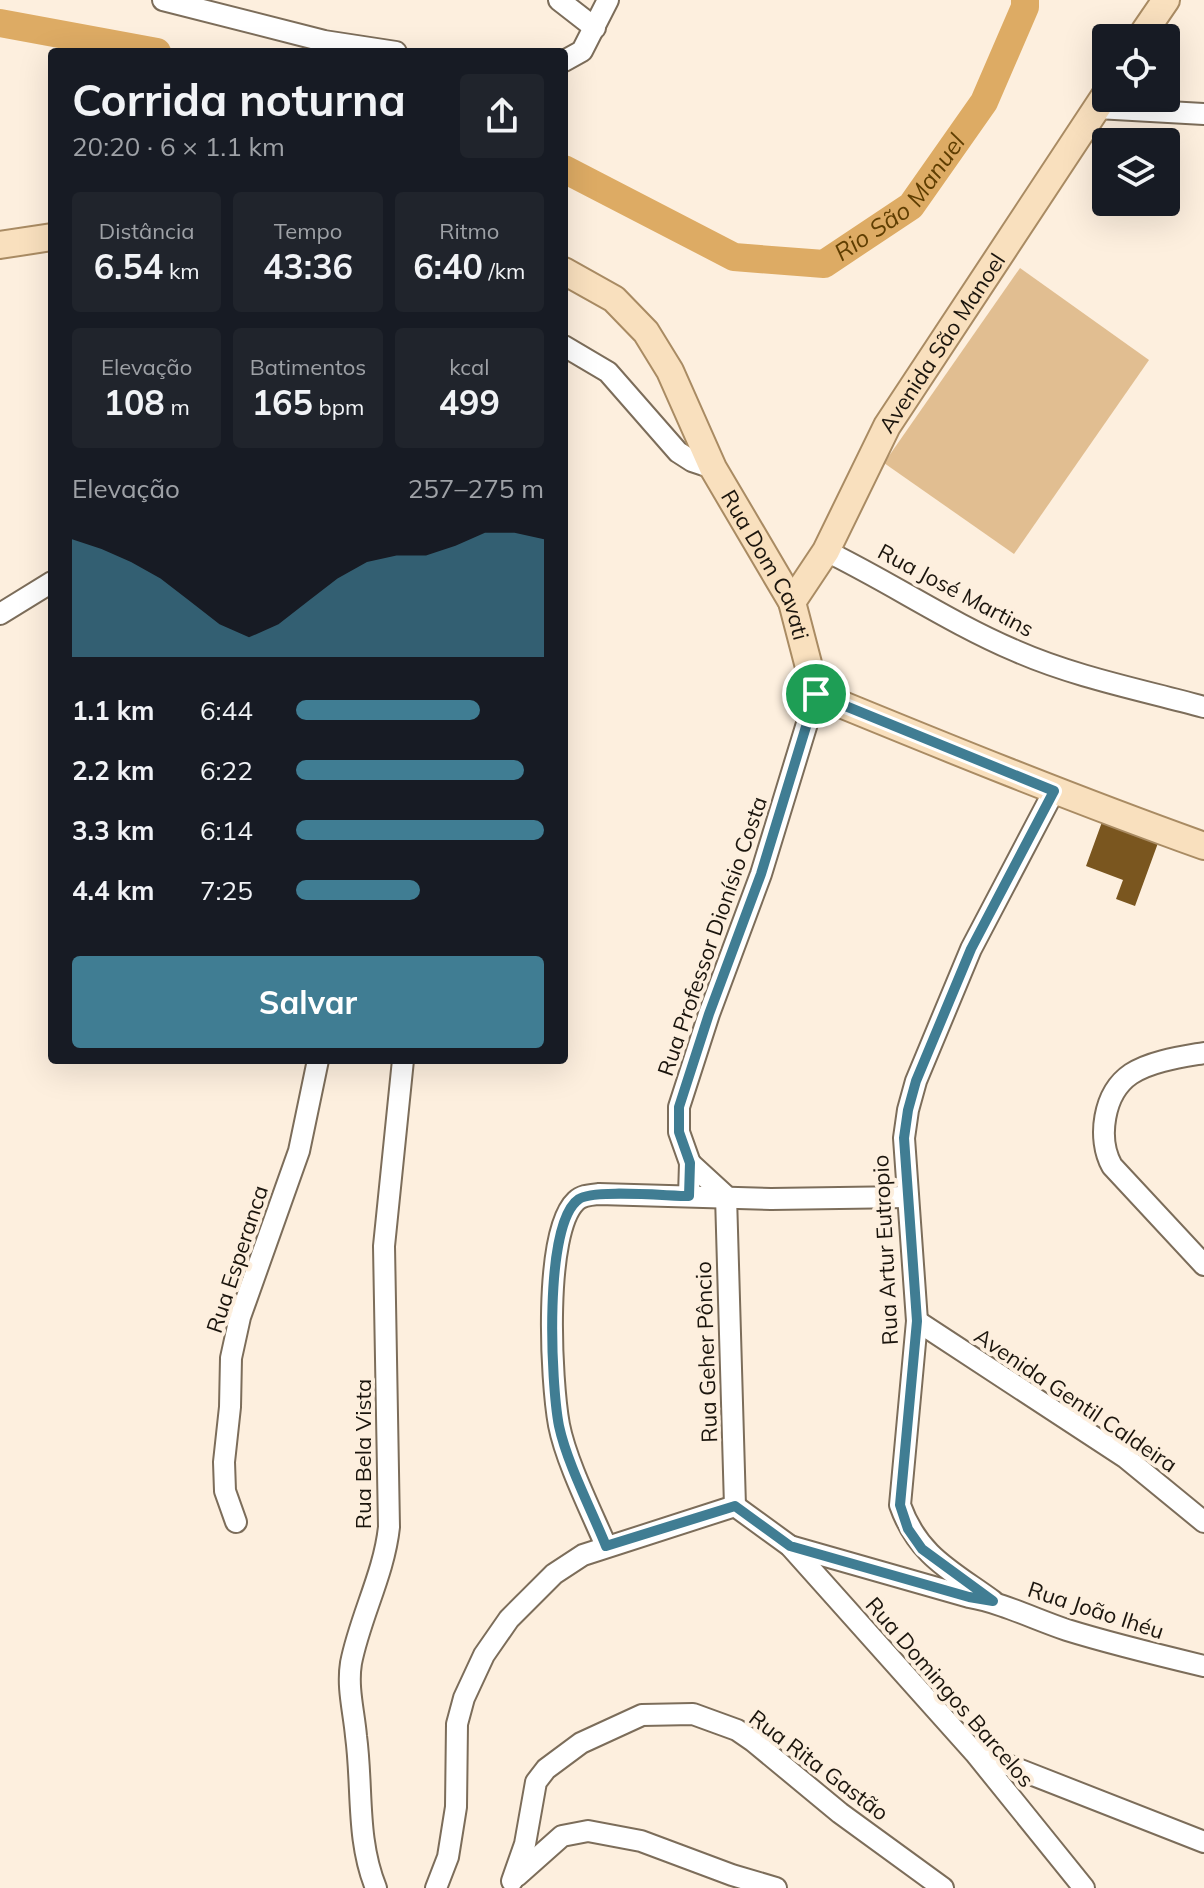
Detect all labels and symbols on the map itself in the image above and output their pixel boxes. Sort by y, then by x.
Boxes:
water label: Rio São Manuel [828,127,971,267]
street label: Avenida São Manoel [873,248,1011,438]
street label: Rua Dom Cavati [715,485,815,643]
street label: Rua José Martins [873,537,1039,643]
pin [782,660,850,728]
street label: Rua Professor Dionísio Costa [651,793,773,1079]
street label: Rua Artur Eutropio [866,1154,904,1346]
street label: Rua Esperanca [200,1182,274,1336]
street label: Rua Geher Pôncio [689,1261,723,1443]
street label: Avenida Gentil Caldeira [969,1322,1183,1478]
street label: Rua Bela Vista [349,1379,377,1529]
street label: Rua João Ihéu [1024,1575,1168,1645]
street label: Rua Domingos Barcelos [860,1591,1040,1793]
street label: Rua Rita Gastão [744,1703,894,1827]

